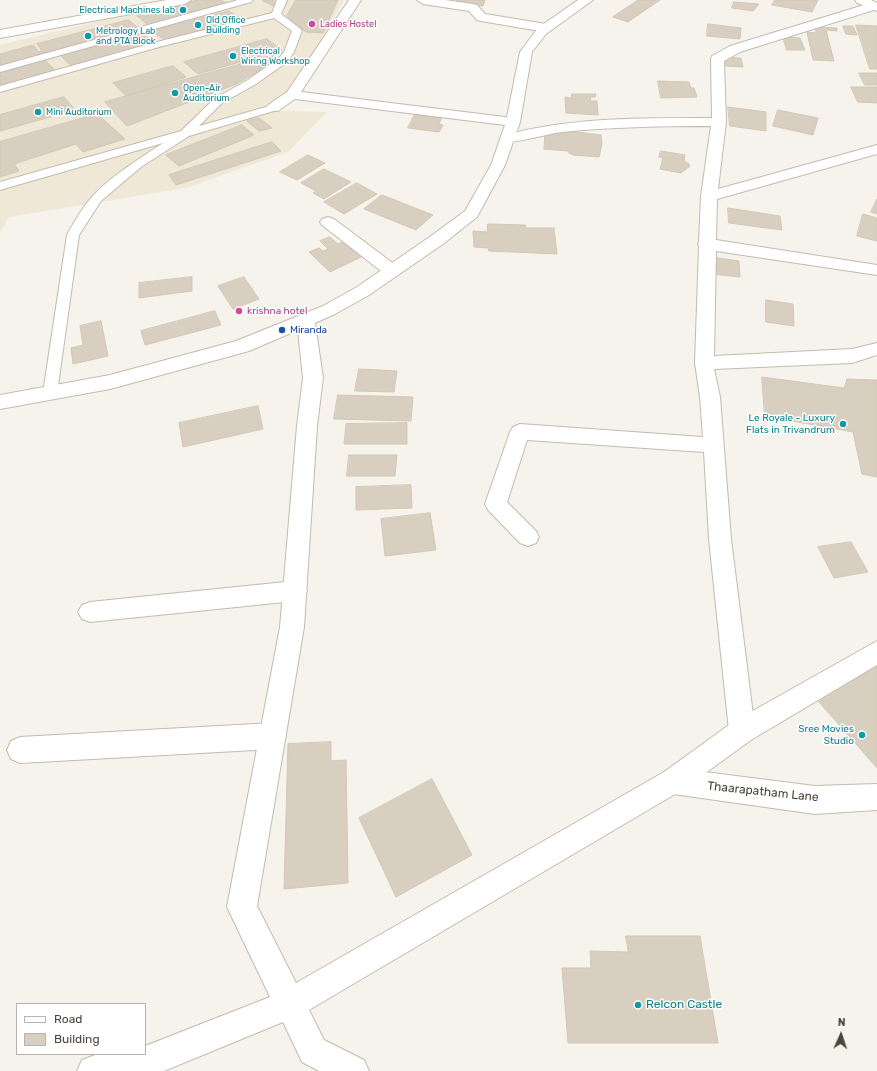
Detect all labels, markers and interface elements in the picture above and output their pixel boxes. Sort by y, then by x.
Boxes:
place label: Electrical Machines lab [79,5,175,15]
marker: Electrical Machines lab [178,5,188,15]
place label: Old Office Building [206,15,246,36]
marker: Ladies Hostel [307,19,317,29]
place label: Ladies Hostel [320,19,376,29]
marker: Old Office Building [193,20,203,30]
place label: Metrology Lab and PTA Block [96,26,156,47]
marker: Metrology Lab and PTA Block [83,31,93,41]
place label: Electrical Wiring Workshop [241,46,310,67]
marker: Electrical Wiring Workshop [228,51,238,61]
place label: Open-Air Auditorium [183,83,230,104]
marker: Open-Air Auditorium [170,88,180,98]
marker: Mini Auditorium [33,107,43,117]
place label: Mini Auditorium [46,107,112,117]
place label: krishna hotel [247,305,307,317]
marker: krishna hotel [234,306,244,316]
place label: Miranda [290,324,327,336]
marker: Miranda [277,325,287,335]
place label: Le Royale - Luxury Flats in Trivandrum [746,412,835,436]
marker: Le Royale - Luxury Flats in Trivandrum [838,419,848,429]
place label: Sree Movies Studio [798,723,854,746]
marker: Sree Movies Studio [857,730,867,740]
street label: Thaarapatham Lane [707,779,819,805]
place label: Relcon Castle [646,998,722,1012]
marker: Relcon Castle [633,1000,643,1010]
legend [16,1003,146,1055]
text: Road [54,1012,82,1026]
north arrow [821,1015,861,1055]
text: N [837,1016,846,1029]
text: Building [54,1032,100,1046]

